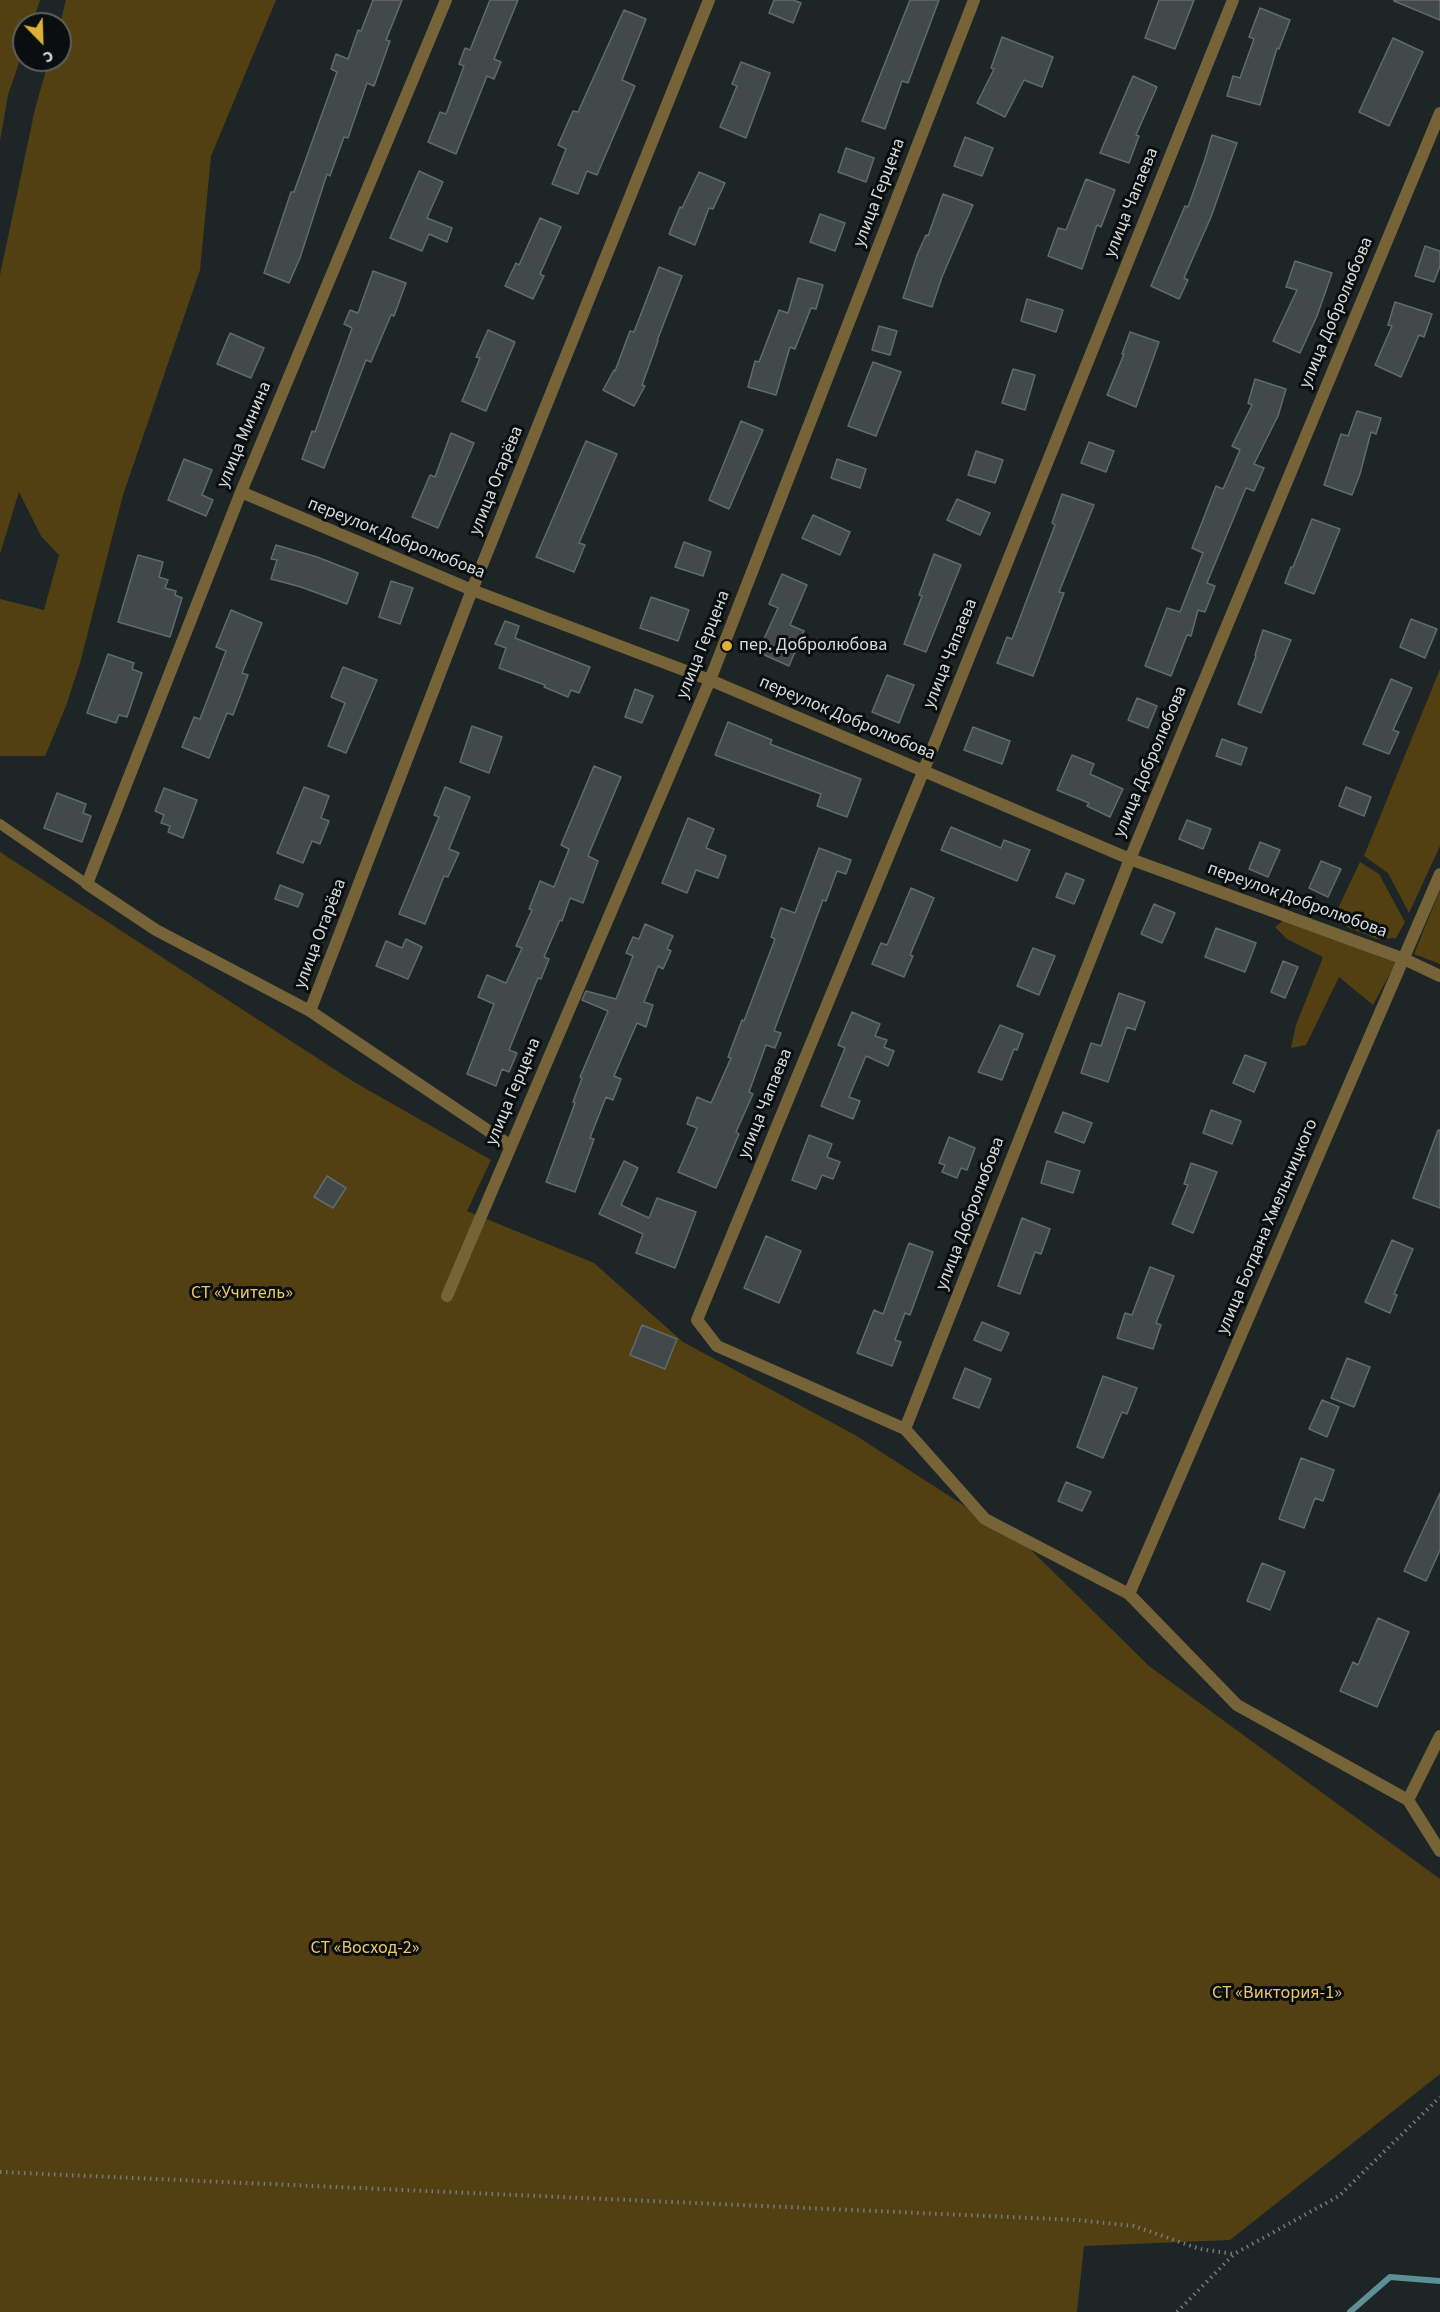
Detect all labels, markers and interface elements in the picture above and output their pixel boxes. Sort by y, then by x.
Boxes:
north arrow [12,12,72,72]
text: С [40,45,57,69]
street label: улица Герцена [849,135,911,251]
street label: улица Чапаева [1100,145,1164,261]
street label: улица Добролюбова [1295,234,1379,392]
street label: улица Минина [213,379,277,491]
street label: улица Огарёва [465,423,529,539]
street label: переулок Добролюбова [304,493,488,585]
street label: улица Герцена [672,588,736,702]
street label: улица Чапаева [919,596,983,712]
place label: пер. Добролюбова [739,635,887,657]
marker: пер. Добролюбова [720,639,734,653]
street label: переулок Добролюбова [756,672,938,766]
street label: улица Добролюбова [1109,683,1193,841]
street label: переулок Добролюбова [1204,858,1390,944]
street label: улица Огарёва [290,876,352,992]
street label: улица Герцена [482,1035,546,1149]
street label: улица Чапаева [734,1046,798,1162]
street label: улица Богдана Хмельницкого [1213,1116,1323,1338]
street label: улица Добролюбова [932,1134,1010,1294]
park label: СТ «Учитель» [191,1283,293,1305]
park label: СТ «Восход-2» [311,1938,419,1960]
park label: СТ «Виктория-1» [1212,1983,1342,2005]

